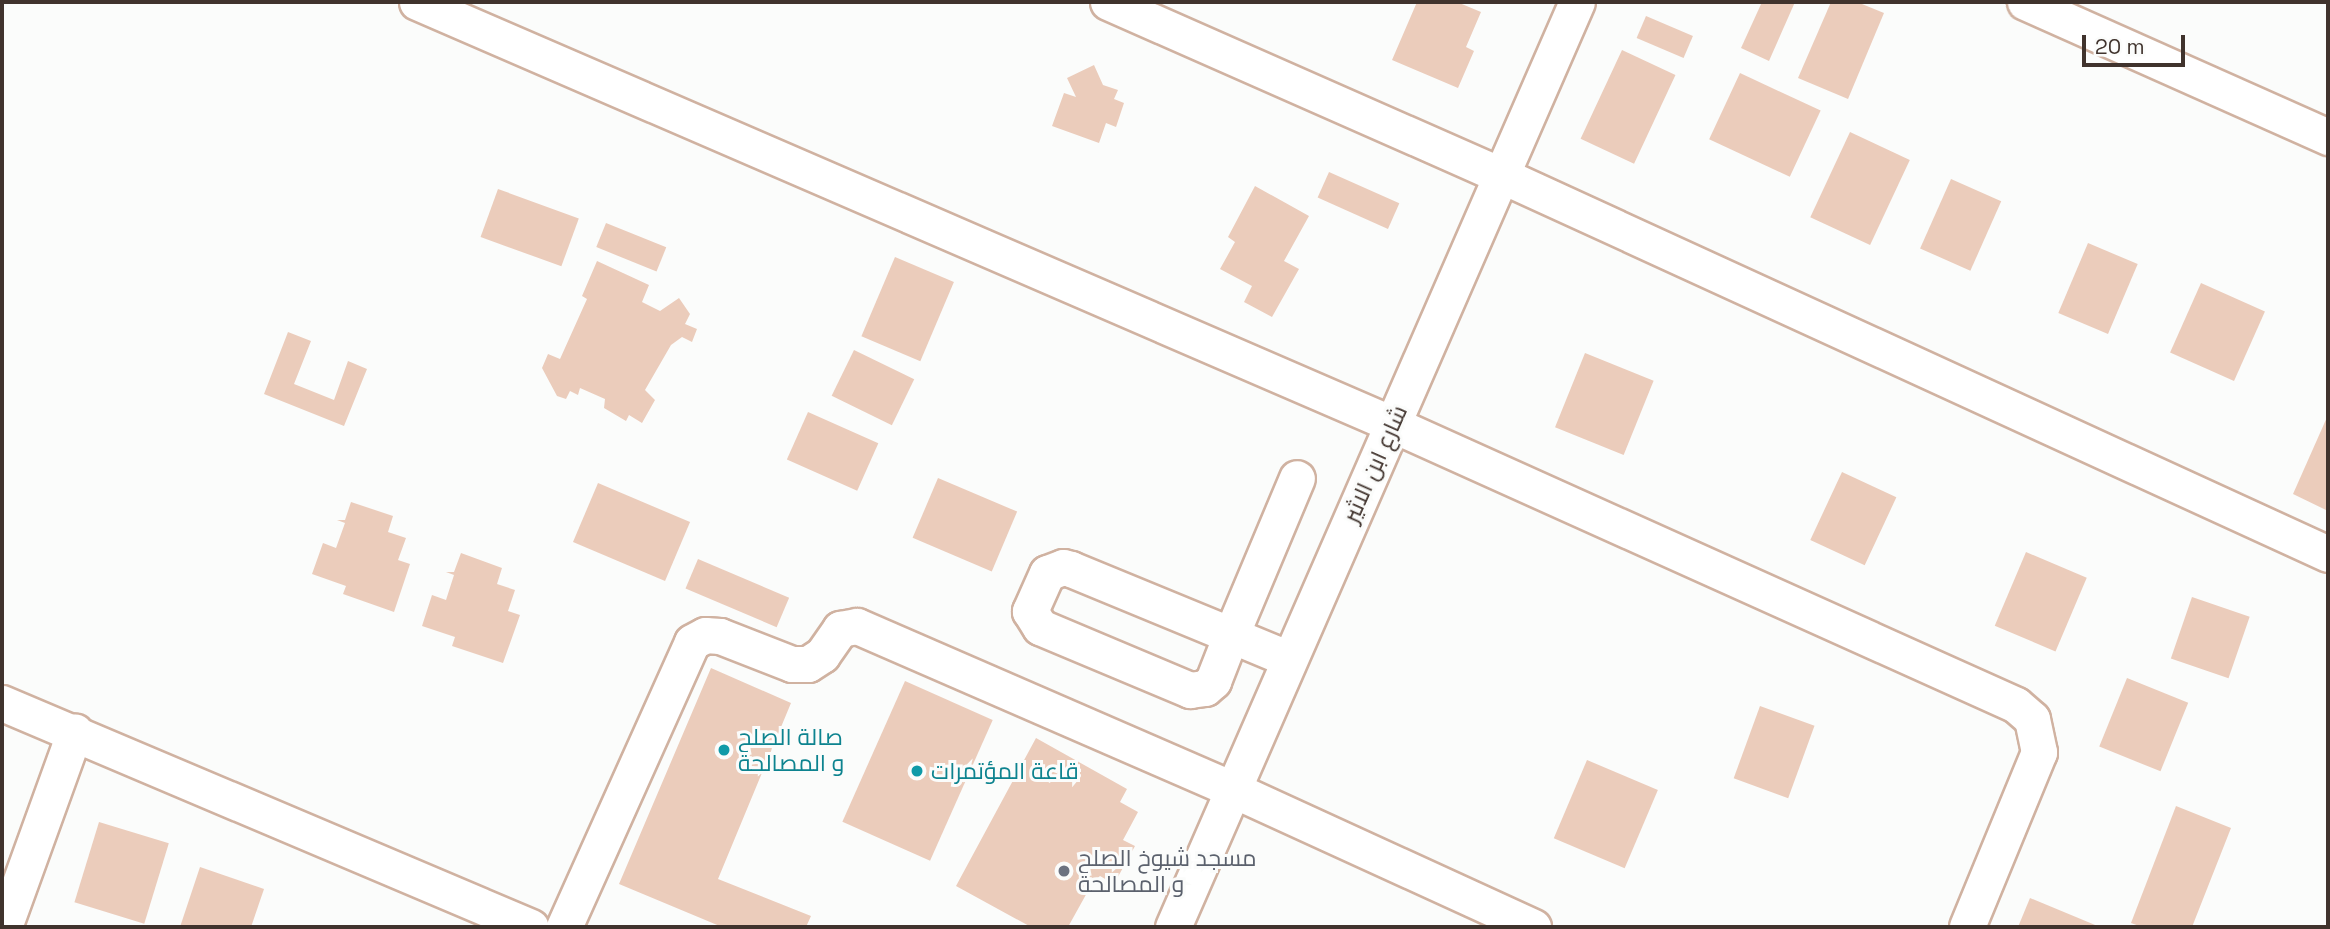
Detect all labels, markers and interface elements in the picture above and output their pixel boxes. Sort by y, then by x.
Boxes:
scale bar [2085,21,2188,65]
text: 20 m [2095,33,2145,60]
street label: شارع ابن الاثير [1337,401,1413,527]
place label: صالة الصلح و المصالحة [738,723,844,777]
marker: صالة الصلح و المصالحة [716,742,732,758]
place label: قاعة المؤتمرات [931,757,1079,785]
marker: قاعة المؤتمرات [909,763,925,779]
place label: مسجد شيوخ الصلح و المصالحة [1078,844,1257,898]
marker: مسجد شيوخ الصلح و المصالحة [1056,863,1072,879]

